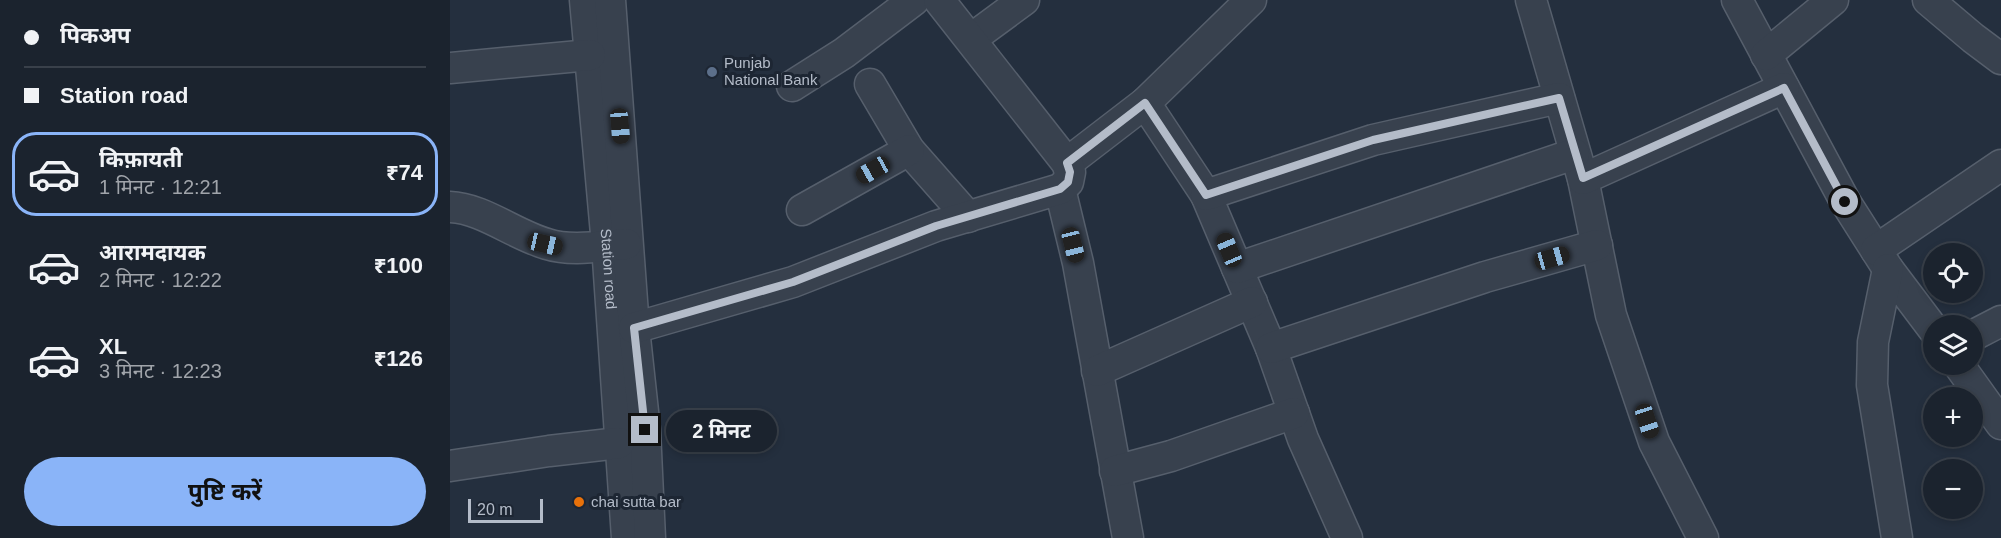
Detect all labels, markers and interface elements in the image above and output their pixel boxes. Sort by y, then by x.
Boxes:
text: पिकअप [60,23,131,48]
place label: Punjab National Bank [724,54,818,88]
marker: Punjab National Bank [705,65,719,79]
text: Station road [60,83,188,108]
car [609,107,631,145]
icon: car [27,147,81,201]
text: किफ़ायती [99,147,183,172]
car [853,153,893,187]
text: ₹74 [386,160,423,185]
text: 1 मिनट · 12:21 [99,176,222,198]
route start [1831,188,1858,215]
car [1060,225,1086,265]
street label: Station road [598,228,620,310]
car [1214,230,1244,270]
car [525,231,565,257]
icon: car [27,240,81,294]
text: आरामदायक [99,240,206,265]
map controls [1923,243,1983,519]
button: locate [1923,243,1983,303]
car [1532,244,1572,272]
text: ₹100 [374,253,423,278]
text: 2 मिनट · 12:22 [99,269,222,291]
button: layers [1923,315,1983,375]
icon: car [27,333,81,387]
text: XL [99,334,127,359]
text: ₹126 [374,346,423,371]
text: 3 मिनट · 12:23 [99,360,222,382]
button: + [1923,387,1983,447]
car [1633,401,1661,441]
callout: 2 मिनट [666,409,777,451]
route end [631,416,658,443]
text: 2 मिनट [692,420,751,442]
button: पुष्टि करें [24,457,426,526]
button: − [1923,459,1983,519]
place label: chai sutta bar [591,493,681,510]
marker: chai sutta bar [572,495,586,509]
scale bar [468,496,543,524]
text: 20 m [477,501,513,518]

